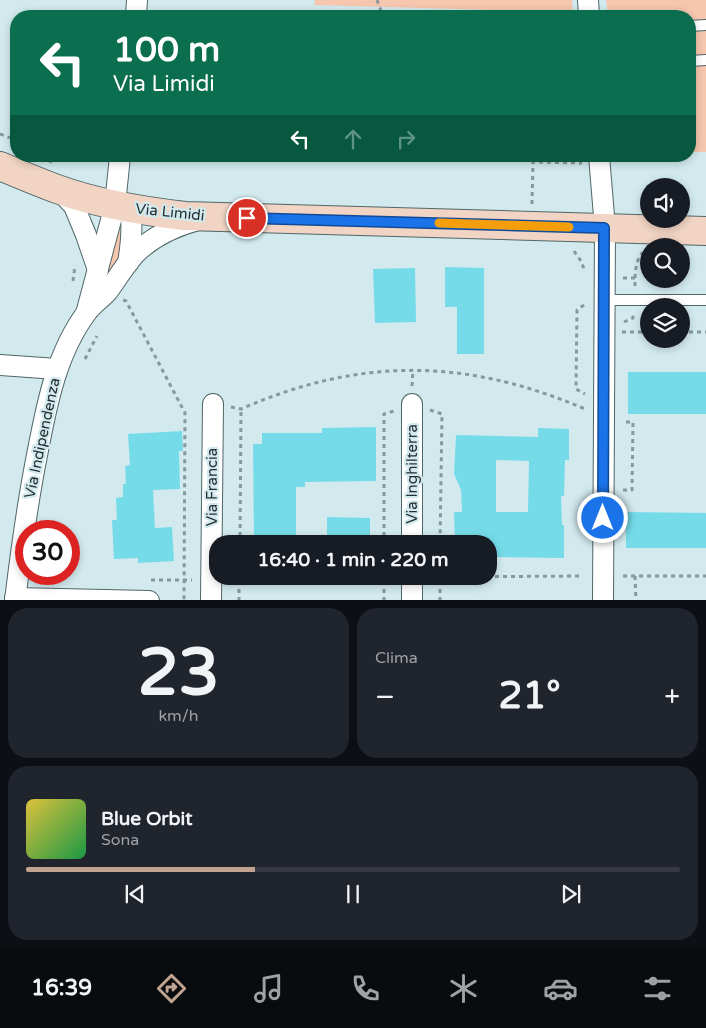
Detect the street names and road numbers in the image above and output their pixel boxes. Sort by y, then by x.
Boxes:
street label: Via Limidi [135,199,205,225]
street label: Via Indipendenza [20,376,64,500]
street label: Via Inghilterra [403,424,421,524]
street label: Via Francia [203,448,221,526]

